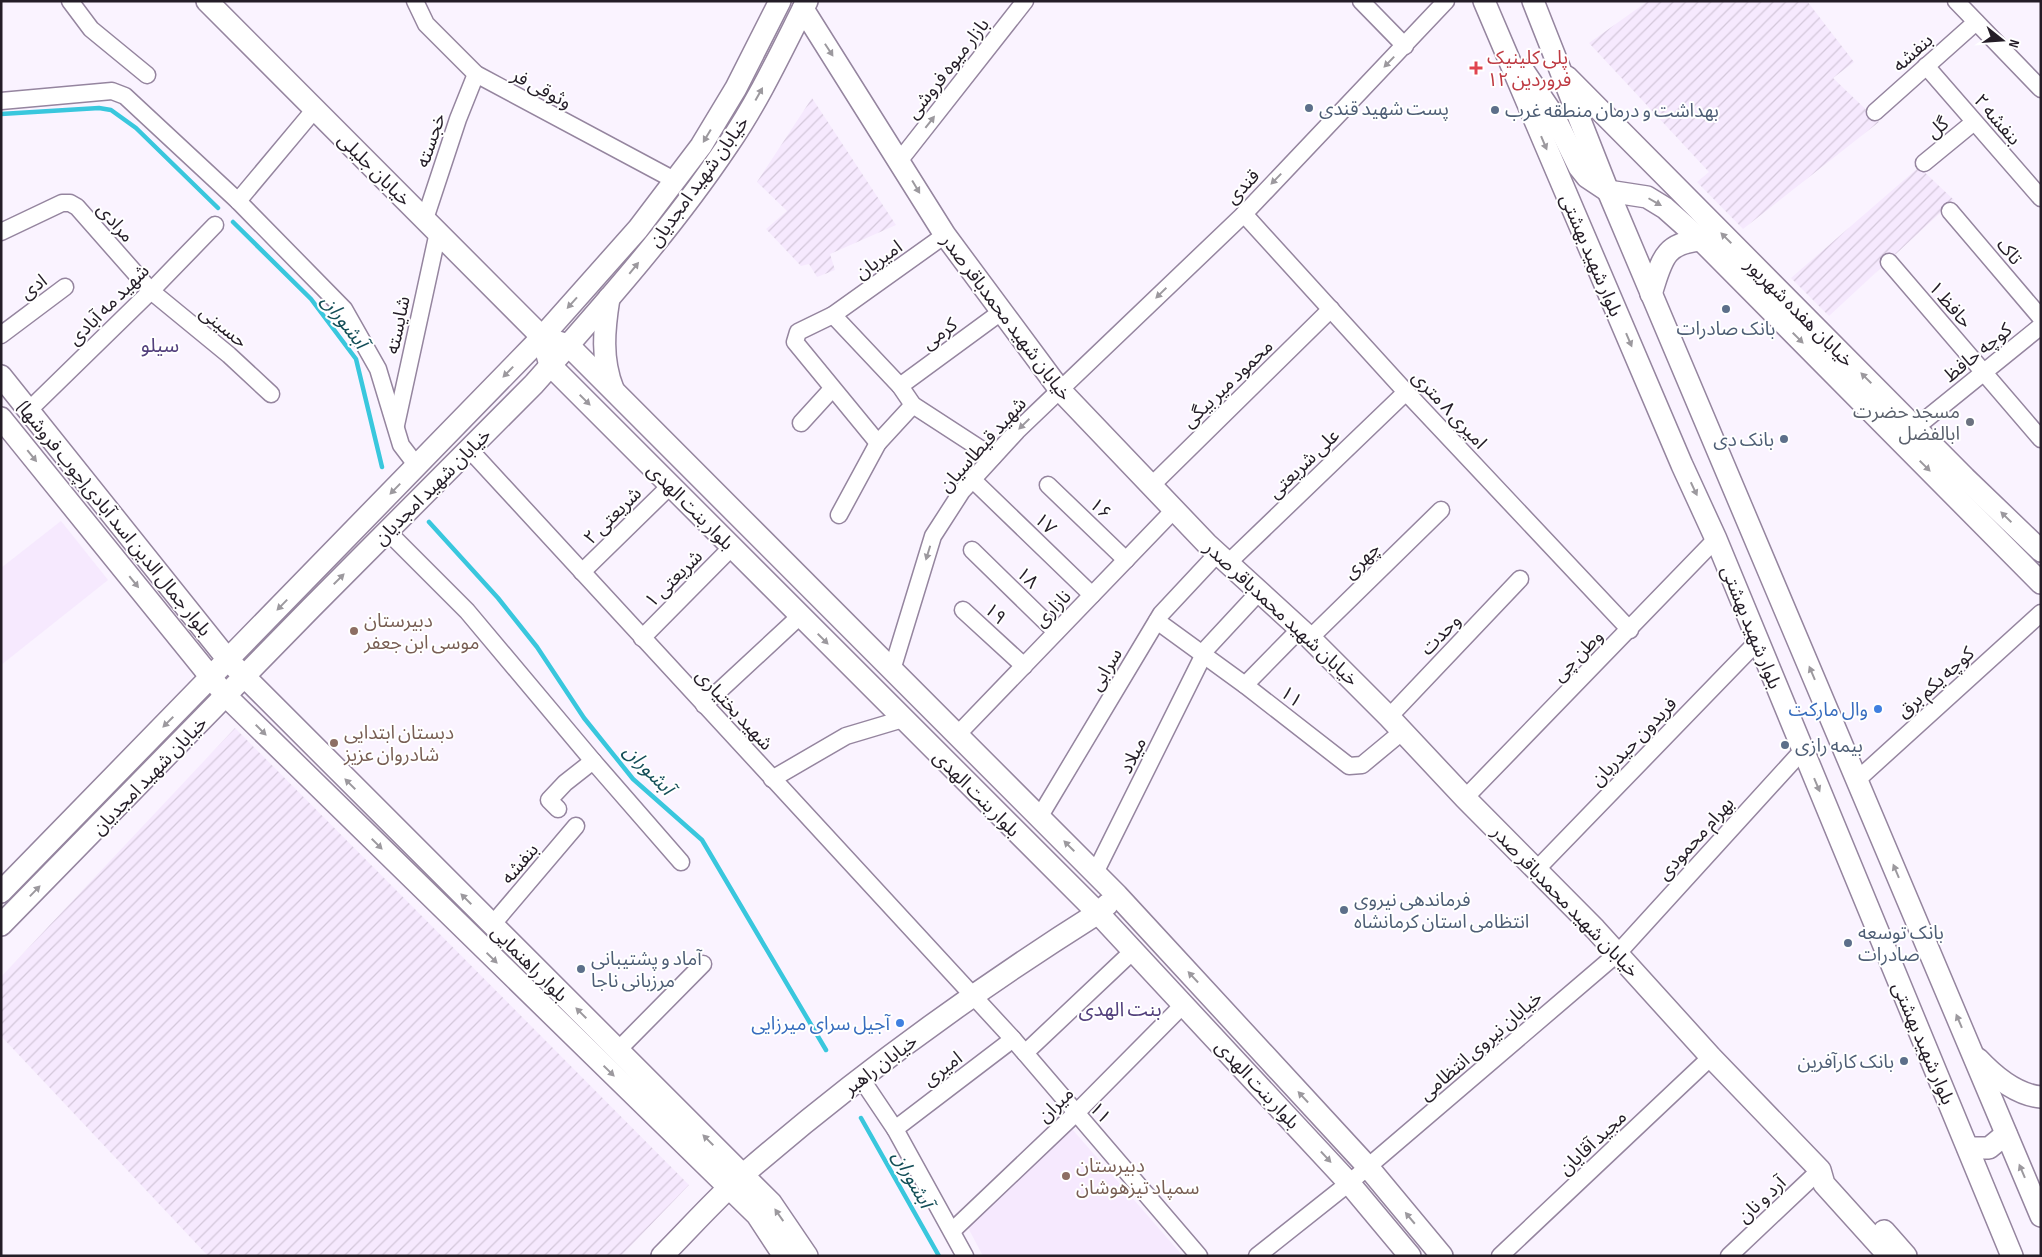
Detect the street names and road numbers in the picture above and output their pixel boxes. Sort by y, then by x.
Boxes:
street label: بازار میوه فروشی [902,14,995,124]
street label: بنفشه [1888,29,1938,77]
street label: وثوقی فر [506,64,575,115]
street label: بنفشه ۲ [1968,90,2025,150]
street label: خجسته [411,110,451,171]
street label: خیابان شهید امجدیان [644,112,754,252]
street label: گل [1922,112,1955,144]
street label: خیابان جلیلی [333,129,415,211]
street label: قندی [1221,165,1265,209]
street label: بلوار شهید بهشتی [1554,191,1627,320]
street label: مرادی [91,198,138,248]
street label: خیابان شهید محمدباقر صدر [935,229,1076,406]
street label: تاک [1991,234,2027,270]
street label: امیریان [851,236,907,285]
street label: خیابان هفده شهریور [1739,253,1858,372]
street label: شهید مه آبادی [64,260,155,351]
street label: ادی [16,270,52,305]
street label: حافظ ۱ [1923,277,1977,333]
street label: شایسته [381,294,416,356]
street label: حسینی [194,301,252,353]
street label: کرمی [918,313,963,355]
street label: کوچه حافظ [1939,318,2018,388]
street label: محمود میر بیگی [1178,335,1278,433]
street label: امیری ۸ متری [1407,366,1491,454]
street label: شهید قیطاسیان [934,393,1032,497]
street label: بلوار جمال الدین اسد آبادی(چوب فروشها) [12,397,216,641]
street label: خیابان شهید امجدیان [370,424,496,550]
street label: علی شریعتی [1263,424,1345,504]
street label: بلوار بنت الهدی [642,459,738,555]
street label: شریعتی ۲ [579,482,647,550]
street label: ۱۶ [1084,493,1116,525]
street label: ۱۷ [1029,508,1061,540]
street label: خیابان شهید محمدباقر صدر [1198,536,1363,692]
street label: چهری [1339,538,1385,584]
street label: شریعتی ۱ [640,545,708,613]
street label: ۱۸ [1011,562,1043,594]
street label: بلوار شهید بهشتی [1715,563,1786,693]
street label: نازاری [1030,586,1076,633]
street label: ۱۹ [979,598,1011,630]
street label: وحدت [1416,610,1466,661]
street label: وطن چی [1548,625,1608,687]
street label: کوچه یکم برق [1893,642,1982,725]
street label: سرابی [1085,644,1128,695]
street label: شهید بختیاری [690,664,777,756]
street label: ۱۱ [1275,681,1307,713]
street label: فریدون حیدریان [1586,693,1682,791]
street label: خیابان شهید امجدیان [88,712,213,840]
street label: میلاد [1115,734,1152,778]
street label: بلوار بنت الهدی [928,746,1024,842]
street label: بهرام محمودی [1653,793,1741,887]
street label: خیابان شهید محمدباقر صدر [1486,821,1643,983]
street label: بنفشه [496,839,544,889]
street label: بلوار راهنمایی [486,921,572,1007]
street label: بلوار شهید بهشتی [1886,979,1959,1108]
street label: خیابان نیروی انتظامی [1415,986,1547,1106]
street label: خیابان راهبر [839,1030,922,1101]
street label: بلوار بنت الهدی [1210,1036,1304,1134]
street label: امیری [919,1047,967,1091]
street label: میران [1033,1082,1079,1128]
street label: ۱۱ [1084,1097,1116,1129]
street label: مجید آقایان [1554,1106,1632,1180]
street label: آرد و نان [1733,1171,1792,1228]

